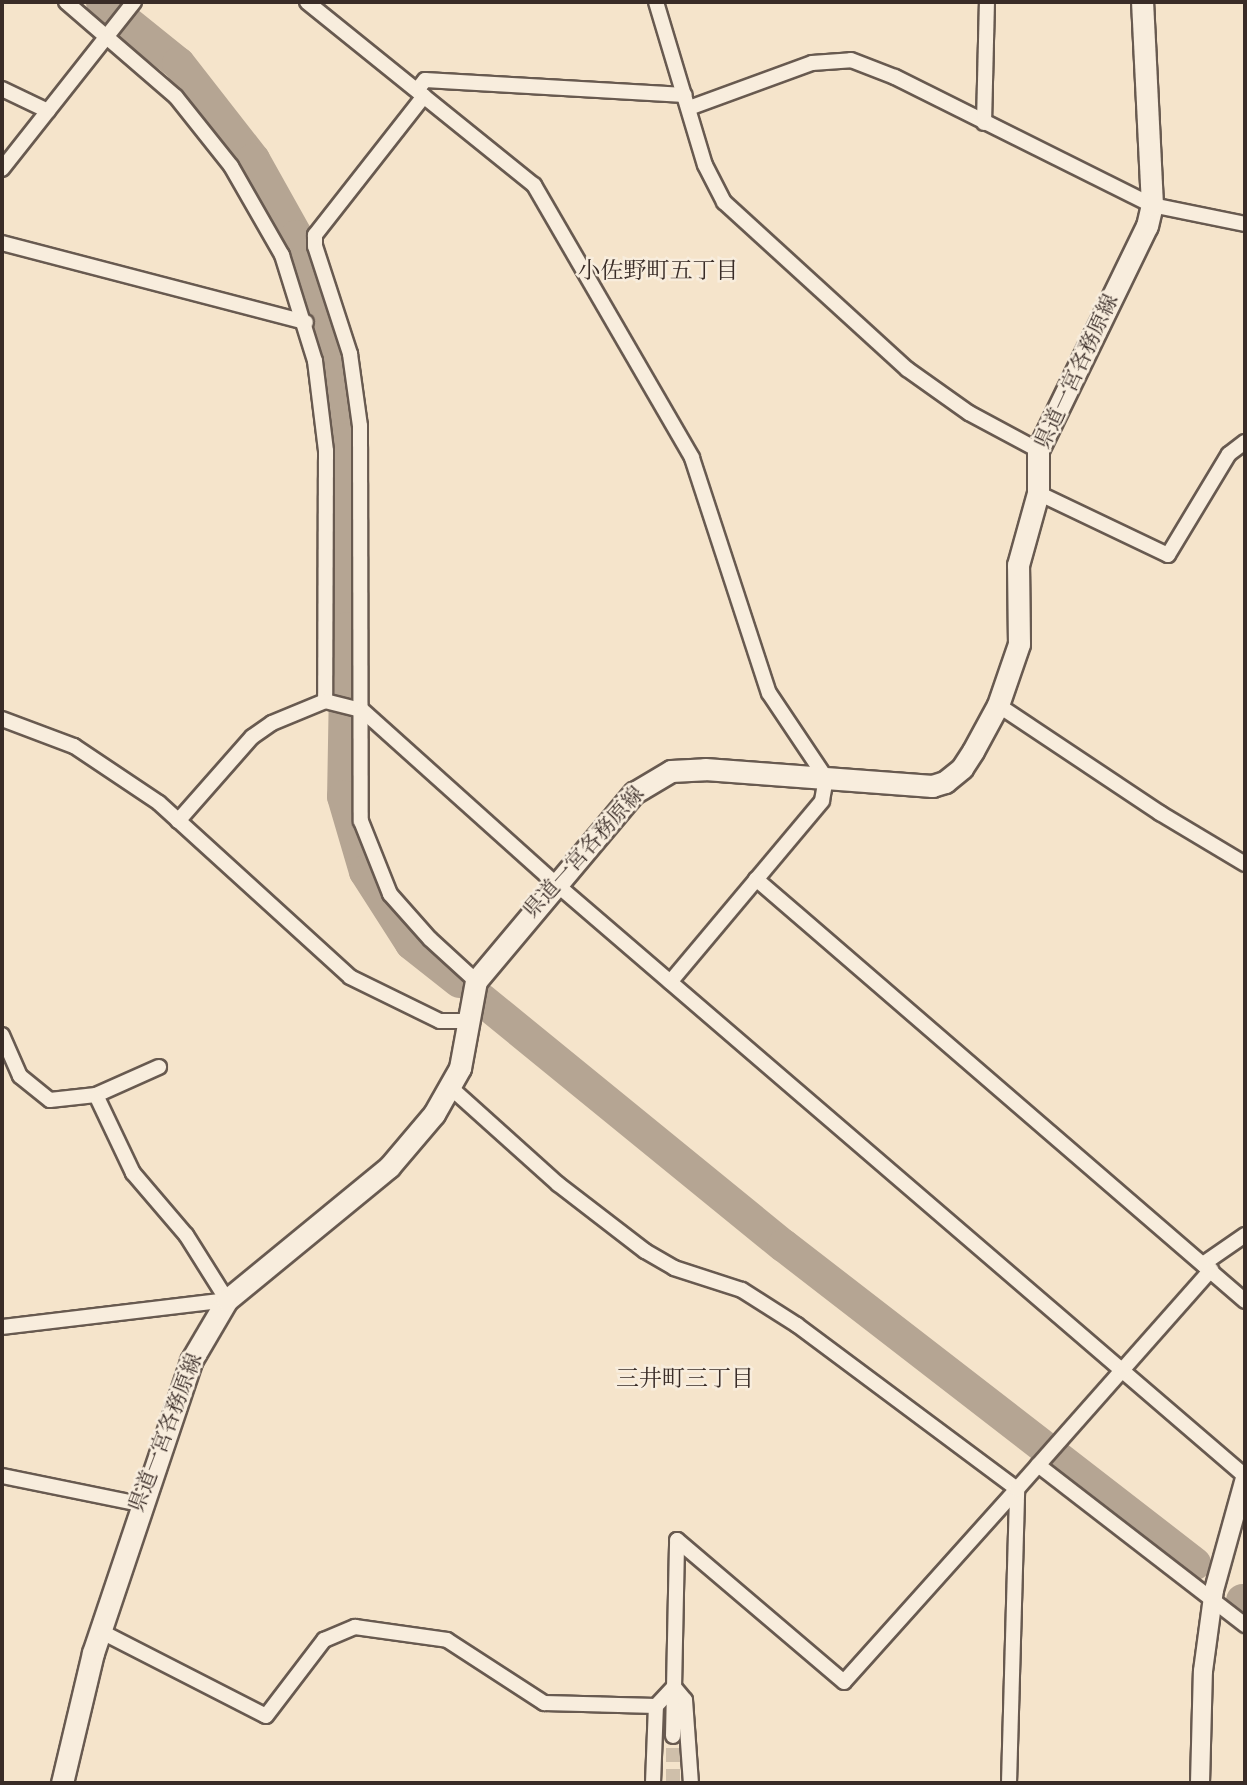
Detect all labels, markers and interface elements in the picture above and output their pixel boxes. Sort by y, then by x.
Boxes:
district label: 小佐野町五丁目 [578,258,738,286]
street label: 県道一宮各務原線 [1031,291,1125,453]
street label: 県道一宮各務原線 [519,782,651,924]
street label: 県道一宮各務原線 [125,1350,209,1516]
district label: 三井町三丁目 [616,1366,754,1394]

